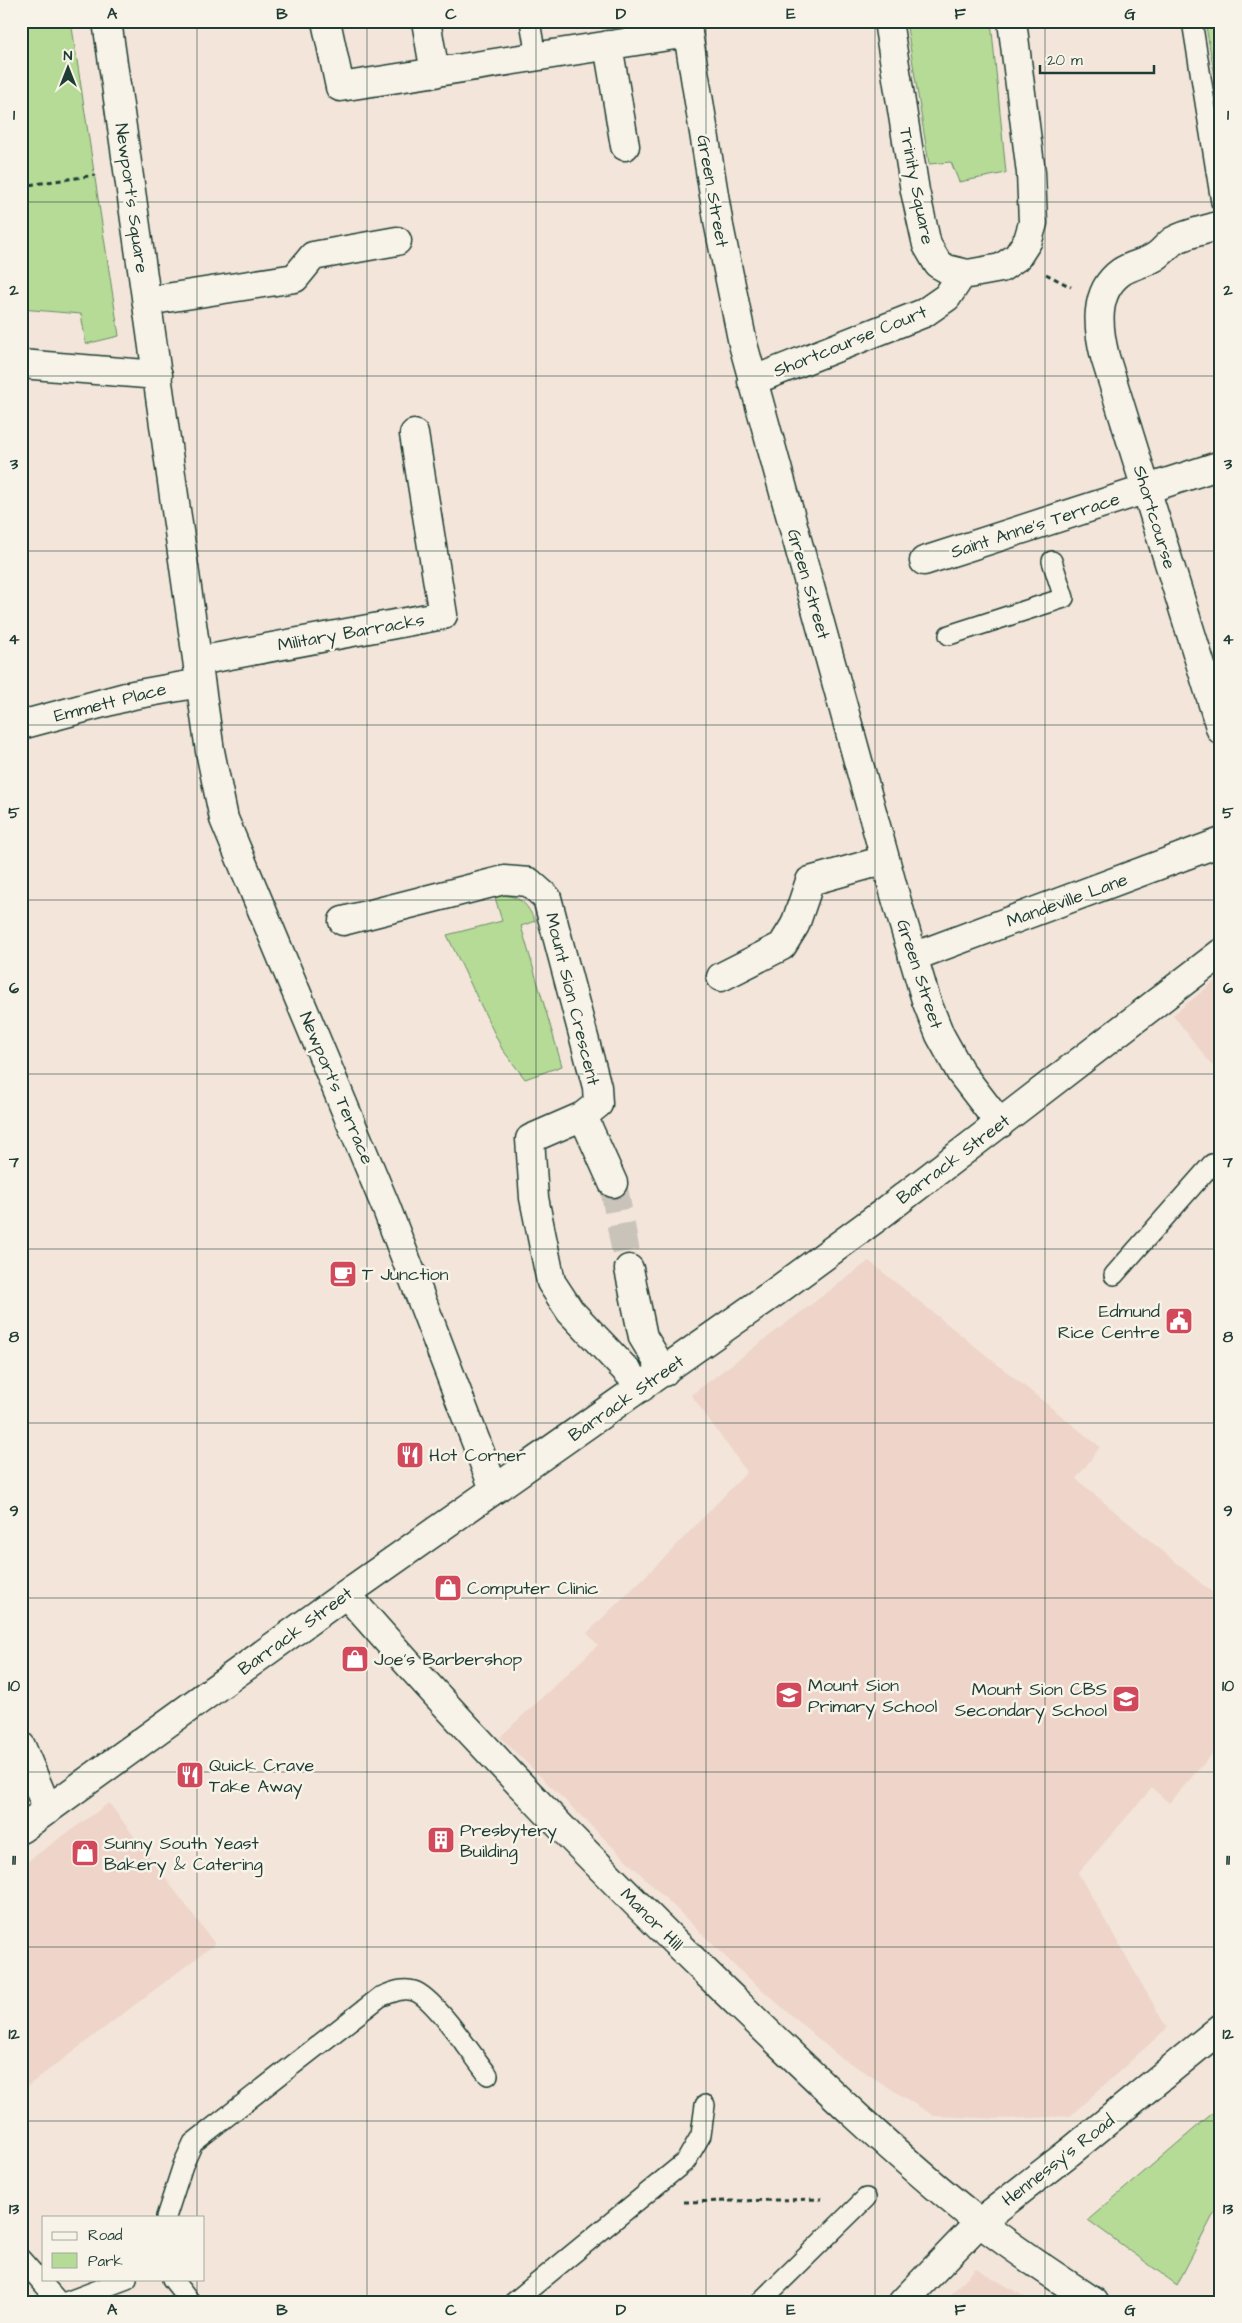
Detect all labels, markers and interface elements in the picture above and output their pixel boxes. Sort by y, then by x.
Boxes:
text: A [107,3,118,25]
text: B [276,3,288,25]
text: C [445,3,457,25]
text: D [616,3,627,25]
text: E [786,3,796,25]
text: F [954,3,966,25]
text: G [1124,3,1136,25]
north arrow [42,42,92,92]
scale bar [1040,42,1153,74]
text: N [64,46,73,66]
text: 20 m [1047,50,1083,71]
text: 1 [13,104,16,126]
text: 1 [1227,104,1230,126]
street label: Newport's Square [109,122,154,275]
street label: Trinity Square [892,125,940,247]
street label: Green Street [690,133,735,250]
text: 2 [8,279,19,301]
text: 2 [1222,279,1233,301]
street label: Shortcourse Court [770,299,931,384]
text: 3 [9,453,19,475]
text: 3 [1223,453,1233,475]
street label: Shortcourse [1127,462,1182,572]
street label: Saint Anne's Terrace [947,486,1123,565]
street label: Green Street [781,526,836,643]
street label: Military Barracks [276,607,427,659]
text: 4 [9,628,20,650]
text: 4 [1223,628,1234,650]
street label: Emmett Place [51,676,169,728]
text: 5 [8,802,20,824]
text: 5 [1222,802,1234,824]
street label: Mandeville Lane [1003,867,1131,934]
street label: Mount Sion Crescent [539,910,606,1089]
street label: Green Street [890,916,949,1033]
text: 6 [9,977,19,999]
text: 6 [1223,977,1233,999]
street label: Newport's Terrace [293,1008,380,1168]
street label: Barrack Street [891,1108,1016,1210]
text: 7 [8,1151,19,1173]
text: 7 [1222,1151,1233,1173]
cafe icon: T Junction [328,1259,358,1289]
place label: T Junction [362,1262,449,1287]
place label: Edmund Rice Centre [1058,1299,1160,1345]
public building icon: Edmund Rice Centre [1164,1306,1194,1336]
text: 8 [9,1326,20,1348]
text: 8 [1223,1326,1234,1348]
street label: Barrack Street [563,1349,690,1448]
restaurant icon: Hot Corner [395,1440,425,1470]
place label: Hot Corner [429,1443,526,1468]
text: 9 [9,1500,19,1522]
text: 9 [1223,1500,1233,1522]
shop icon: Computer Clinic [433,1573,463,1603]
place label: Computer Clinic [467,1576,599,1601]
street label: Barrack Street [233,1581,358,1682]
shop icon: Joe's Barbershop [340,1644,370,1674]
place label: Joe's Barbershop [374,1647,522,1672]
place label: Mount Sion Primary School [808,1673,937,1720]
text: 10 [8,1675,20,1697]
text: 10 [1222,1675,1234,1697]
place label: Mount Sion CBS Secondary School [955,1677,1107,1724]
school or university icon: Mount Sion Primary School [774,1680,804,1710]
school or university icon: Mount Sion CBS Secondary School [1111,1684,1141,1714]
place label: Quick Crave Take Away [209,1753,315,1800]
restaurant icon: Quick Crave Take Away [175,1760,205,1790]
place label: Presbytery Building [460,1818,557,1865]
building icon: Presbytery Building [426,1825,456,1855]
place label: Sunny South Yeast Bakery & Catering [104,1831,263,1878]
shop icon: Sunny South Yeast Bakery & Catering [70,1838,100,1868]
text: 11 [12,1849,17,1871]
text: 11 [1226,1849,1231,1871]
street label: Manor Hill [615,1882,689,1956]
text: 12 [8,2023,20,2045]
text: 12 [1222,2023,1234,2045]
street label: Hennessy's Road [997,2108,1121,2213]
text: 13 [9,2198,20,2220]
text: 13 [1223,2198,1234,2220]
legend [42,2216,205,2280]
text: Road [88,2225,123,2246]
text: Park [88,2251,123,2272]
text: A [107,2299,118,2321]
text: B [276,2299,288,2321]
text: C [445,2299,457,2321]
text: D [616,2299,627,2321]
text: E [786,2299,796,2321]
text: F [954,2299,966,2321]
text: G [1124,2299,1136,2321]

